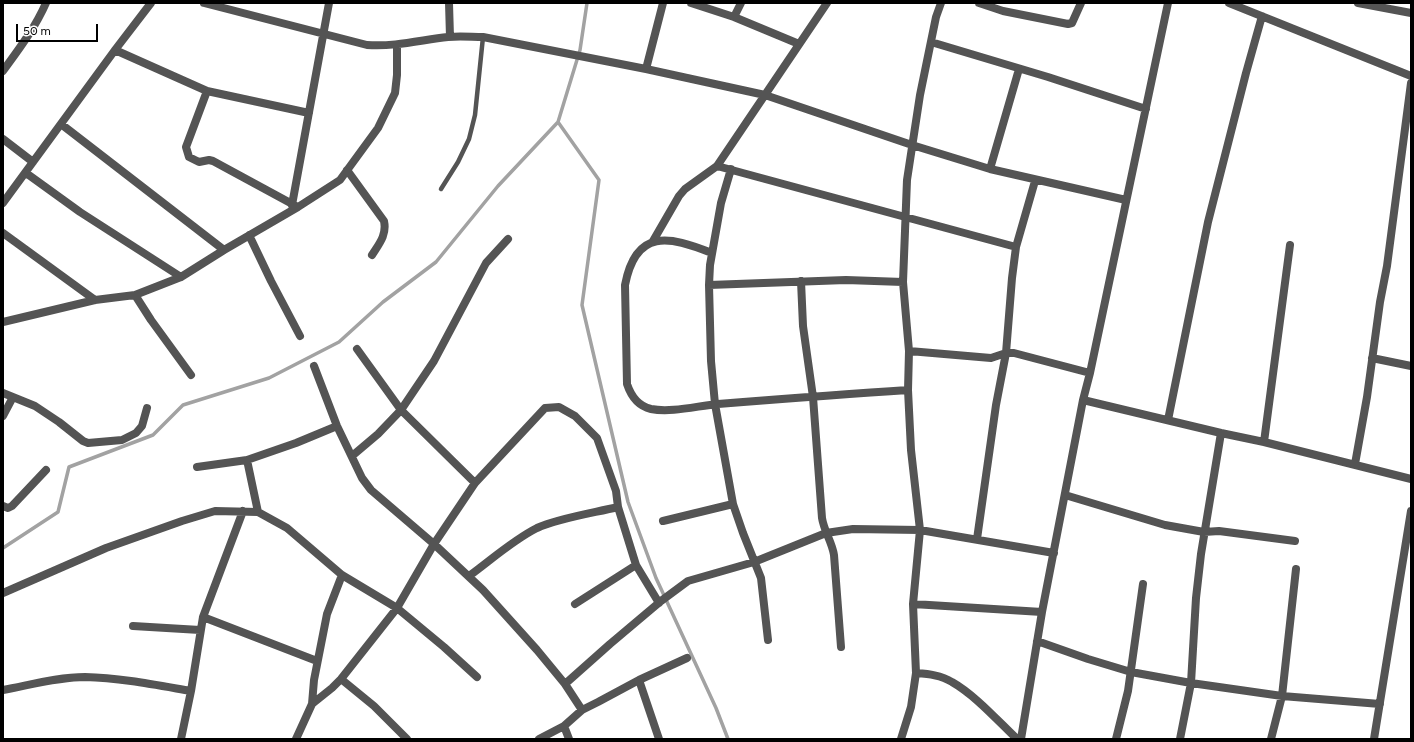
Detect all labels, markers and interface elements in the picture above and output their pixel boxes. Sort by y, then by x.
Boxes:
scale bar [18,16,100,42]
text: 50 m [23,24,51,38]

